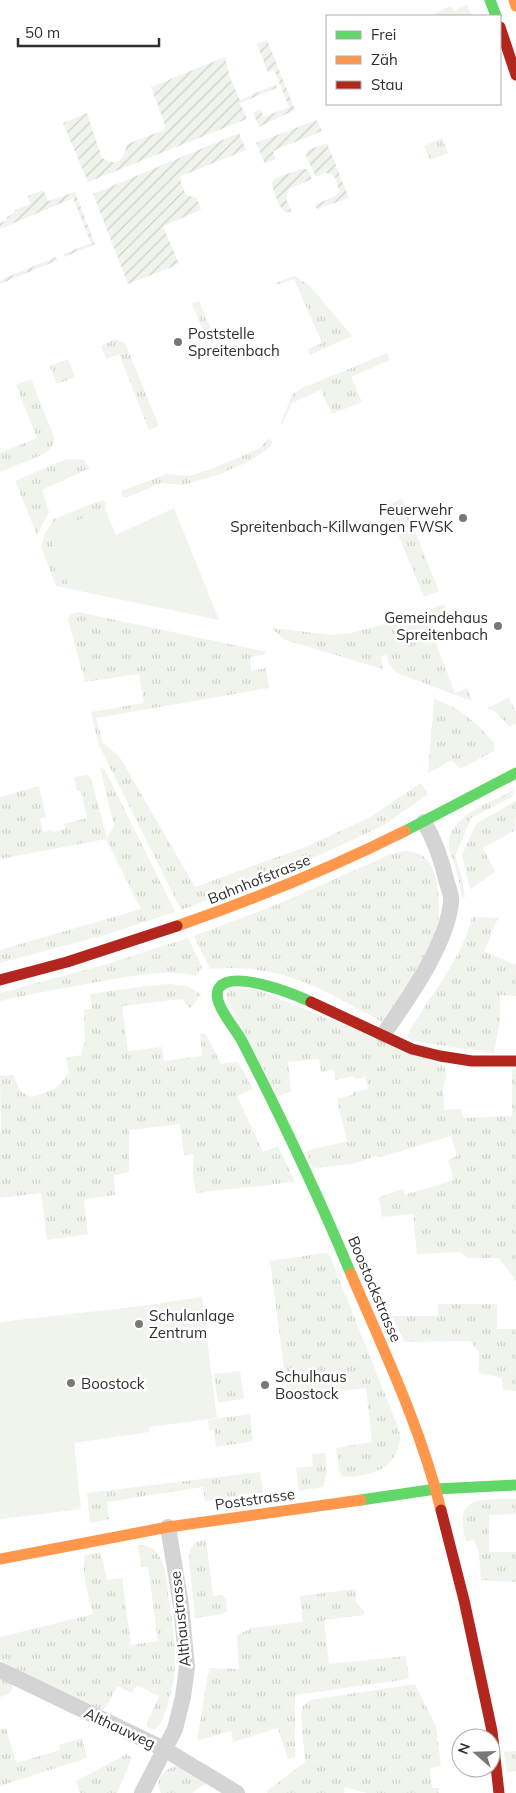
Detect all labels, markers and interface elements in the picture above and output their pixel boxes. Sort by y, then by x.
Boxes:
scale bar [18,15,159,47]
legend [326,15,501,105]
text: 50 m [25,23,60,42]
text: Frei [371,25,396,44]
text: Zäh [371,50,398,69]
text: Stau [371,75,403,94]
place label: Poststelle Spreitenbach [188,324,280,360]
marker: Poststelle Spreitenbach [172,336,184,348]
place label: Feuerwehr Spreitenbach-Killwangen FWSK [230,500,454,536]
marker: Feuerwehr Spreitenbach-Killwangen FWSK [457,512,469,524]
place label: Gemeindehaus Spreitenbach [384,608,488,644]
marker: Gemeindehaus Spreitenbach [492,620,504,632]
street label: Bahnhofstrasse [205,850,313,908]
street label: Boostockstrasse [344,1233,406,1345]
place label: Schulanlage Zentrum [149,1306,234,1342]
marker: Schulanlage Zentrum [133,1318,145,1330]
place label: Schulhaus Boostock [275,1367,347,1403]
place label: Boostock [81,1374,145,1393]
marker: Boostock [65,1377,77,1389]
marker: Schulhaus Boostock [259,1379,271,1391]
street label: Poststrasse [214,1484,296,1514]
street label: Althaustrasse [166,1570,194,1668]
street label: Althauweg [81,1703,159,1753]
north arrow [451,1728,501,1778]
text: N [454,1741,474,1757]

